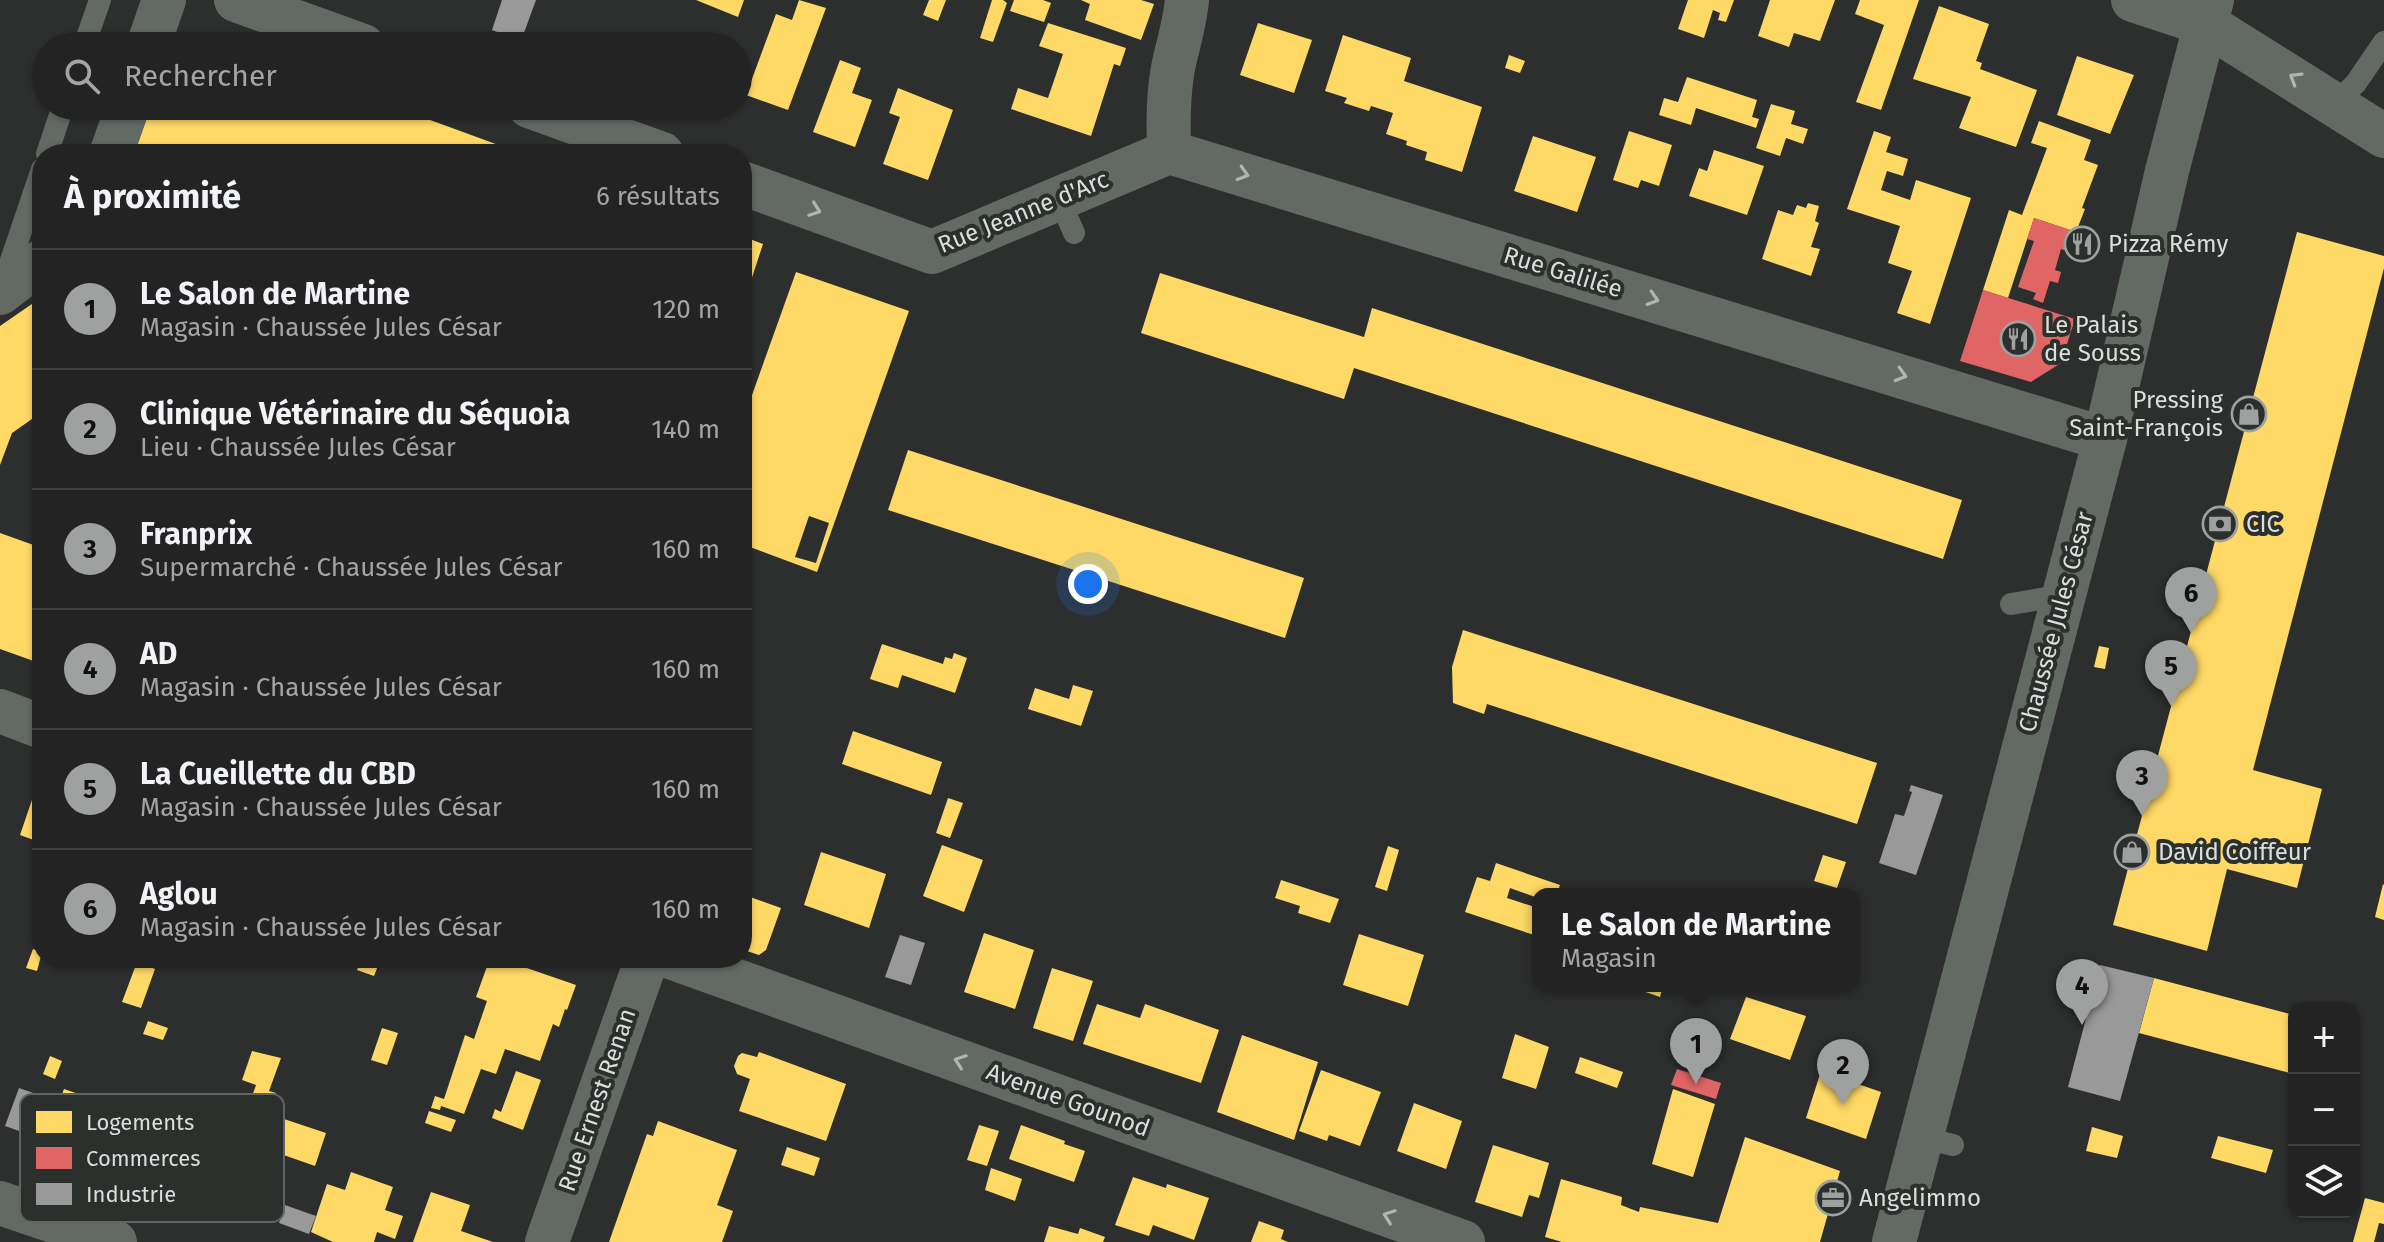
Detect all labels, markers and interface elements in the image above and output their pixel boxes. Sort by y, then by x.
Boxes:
search box [32,32,752,120]
icon: search [60,54,104,98]
text: Rechercher [124,58,277,94]
one-way arrow [2289,73,2304,88]
street label: Rue Jeanne d'Arc [934,165,1112,259]
one-way arrow [1236,165,1250,181]
text: À proximité [64,176,241,217]
text: 6 résultats [596,181,720,212]
one-way arrow [808,200,822,216]
restaurant icon: Pizza Rémy [2063,225,2101,263]
place label: Pizza Rémy [2108,230,2228,258]
street label: Rue Galilée [1500,241,1626,303]
text: Le Salon de Martine [140,276,410,312]
one-way arrow [1645,290,1659,306]
text: 1 [84,294,96,325]
text: 120 m [652,294,720,325]
place label: Le Palais de Souss [2044,311,2141,367]
text: Magasin · Chaussée Jules César [140,312,502,343]
restaurant icon: Le Palais de Souss [1999,320,2037,358]
one-way arrow [1894,366,1908,382]
place label: Pressing Saint-François [2069,386,2224,442]
shop icon: Pressing Saint-François [2230,395,2268,433]
text: Clinique Vétérinaire du Séquoia [140,396,571,432]
text: 2 [83,414,97,445]
text: 140 m [651,414,720,445]
text: Lieu · Chaussée Jules César [140,432,456,463]
bank icon: CIC [2201,505,2239,543]
street label: Chaussée Jules César [2013,508,2099,735]
place label: CIC [2246,510,2280,538]
text: Franprix [140,516,252,552]
text: 3 [83,534,97,565]
text: 160 m [651,534,720,565]
text: Supermarché · Chaussée Jules César [140,552,563,583]
your location [1068,564,1108,604]
pin: 6 [2165,567,2217,633]
text: AD [140,636,177,672]
pin: 5 [2145,640,2197,706]
text: 4 [83,654,97,685]
text: 160 m [651,654,720,685]
text: Magasin · Chaussée Jules César [140,672,502,703]
pin: 3 [2116,750,2168,816]
text: La Cueillette du CBD [140,756,416,792]
text: 5 [83,774,97,805]
text: 160 m [651,774,720,805]
text: Magasin · Chaussée Jules César [140,792,502,823]
shop icon: David Coiffeur [2113,833,2151,871]
place label: David Coiffeur [2158,838,2312,866]
text: Aglou [140,876,218,912]
popup [1532,888,1860,992]
text: 6 [83,894,97,925]
text: 160 m [651,894,720,925]
text: Le Salon de Martine [1561,907,1831,943]
text: Magasin · Chaussée Jules César [140,912,502,943]
text: Magasin [1561,943,1657,974]
pin: 4 [2056,959,2108,1025]
map controls [2288,1002,2360,1218]
button: + [2288,1002,2360,1074]
street label: Rue Ernest Renan [553,1005,641,1195]
pin: 1 [1670,1018,1722,1084]
pin: 2 [1817,1039,1869,1105]
one-way arrow [954,1055,968,1071]
street label: Avenue Gounod [983,1058,1153,1142]
button: − [2288,1074,2360,1146]
legend [20,1094,284,1222]
text: Logements [86,1109,194,1136]
text: Commerces [86,1145,201,1172]
button: layers [2288,1146,2360,1218]
office icon: Angelimmo [1814,1179,1852,1217]
text: Industrie [86,1181,176,1208]
place label: Angelimmo [1859,1184,1981,1212]
one-way arrow [1383,1209,1397,1225]

